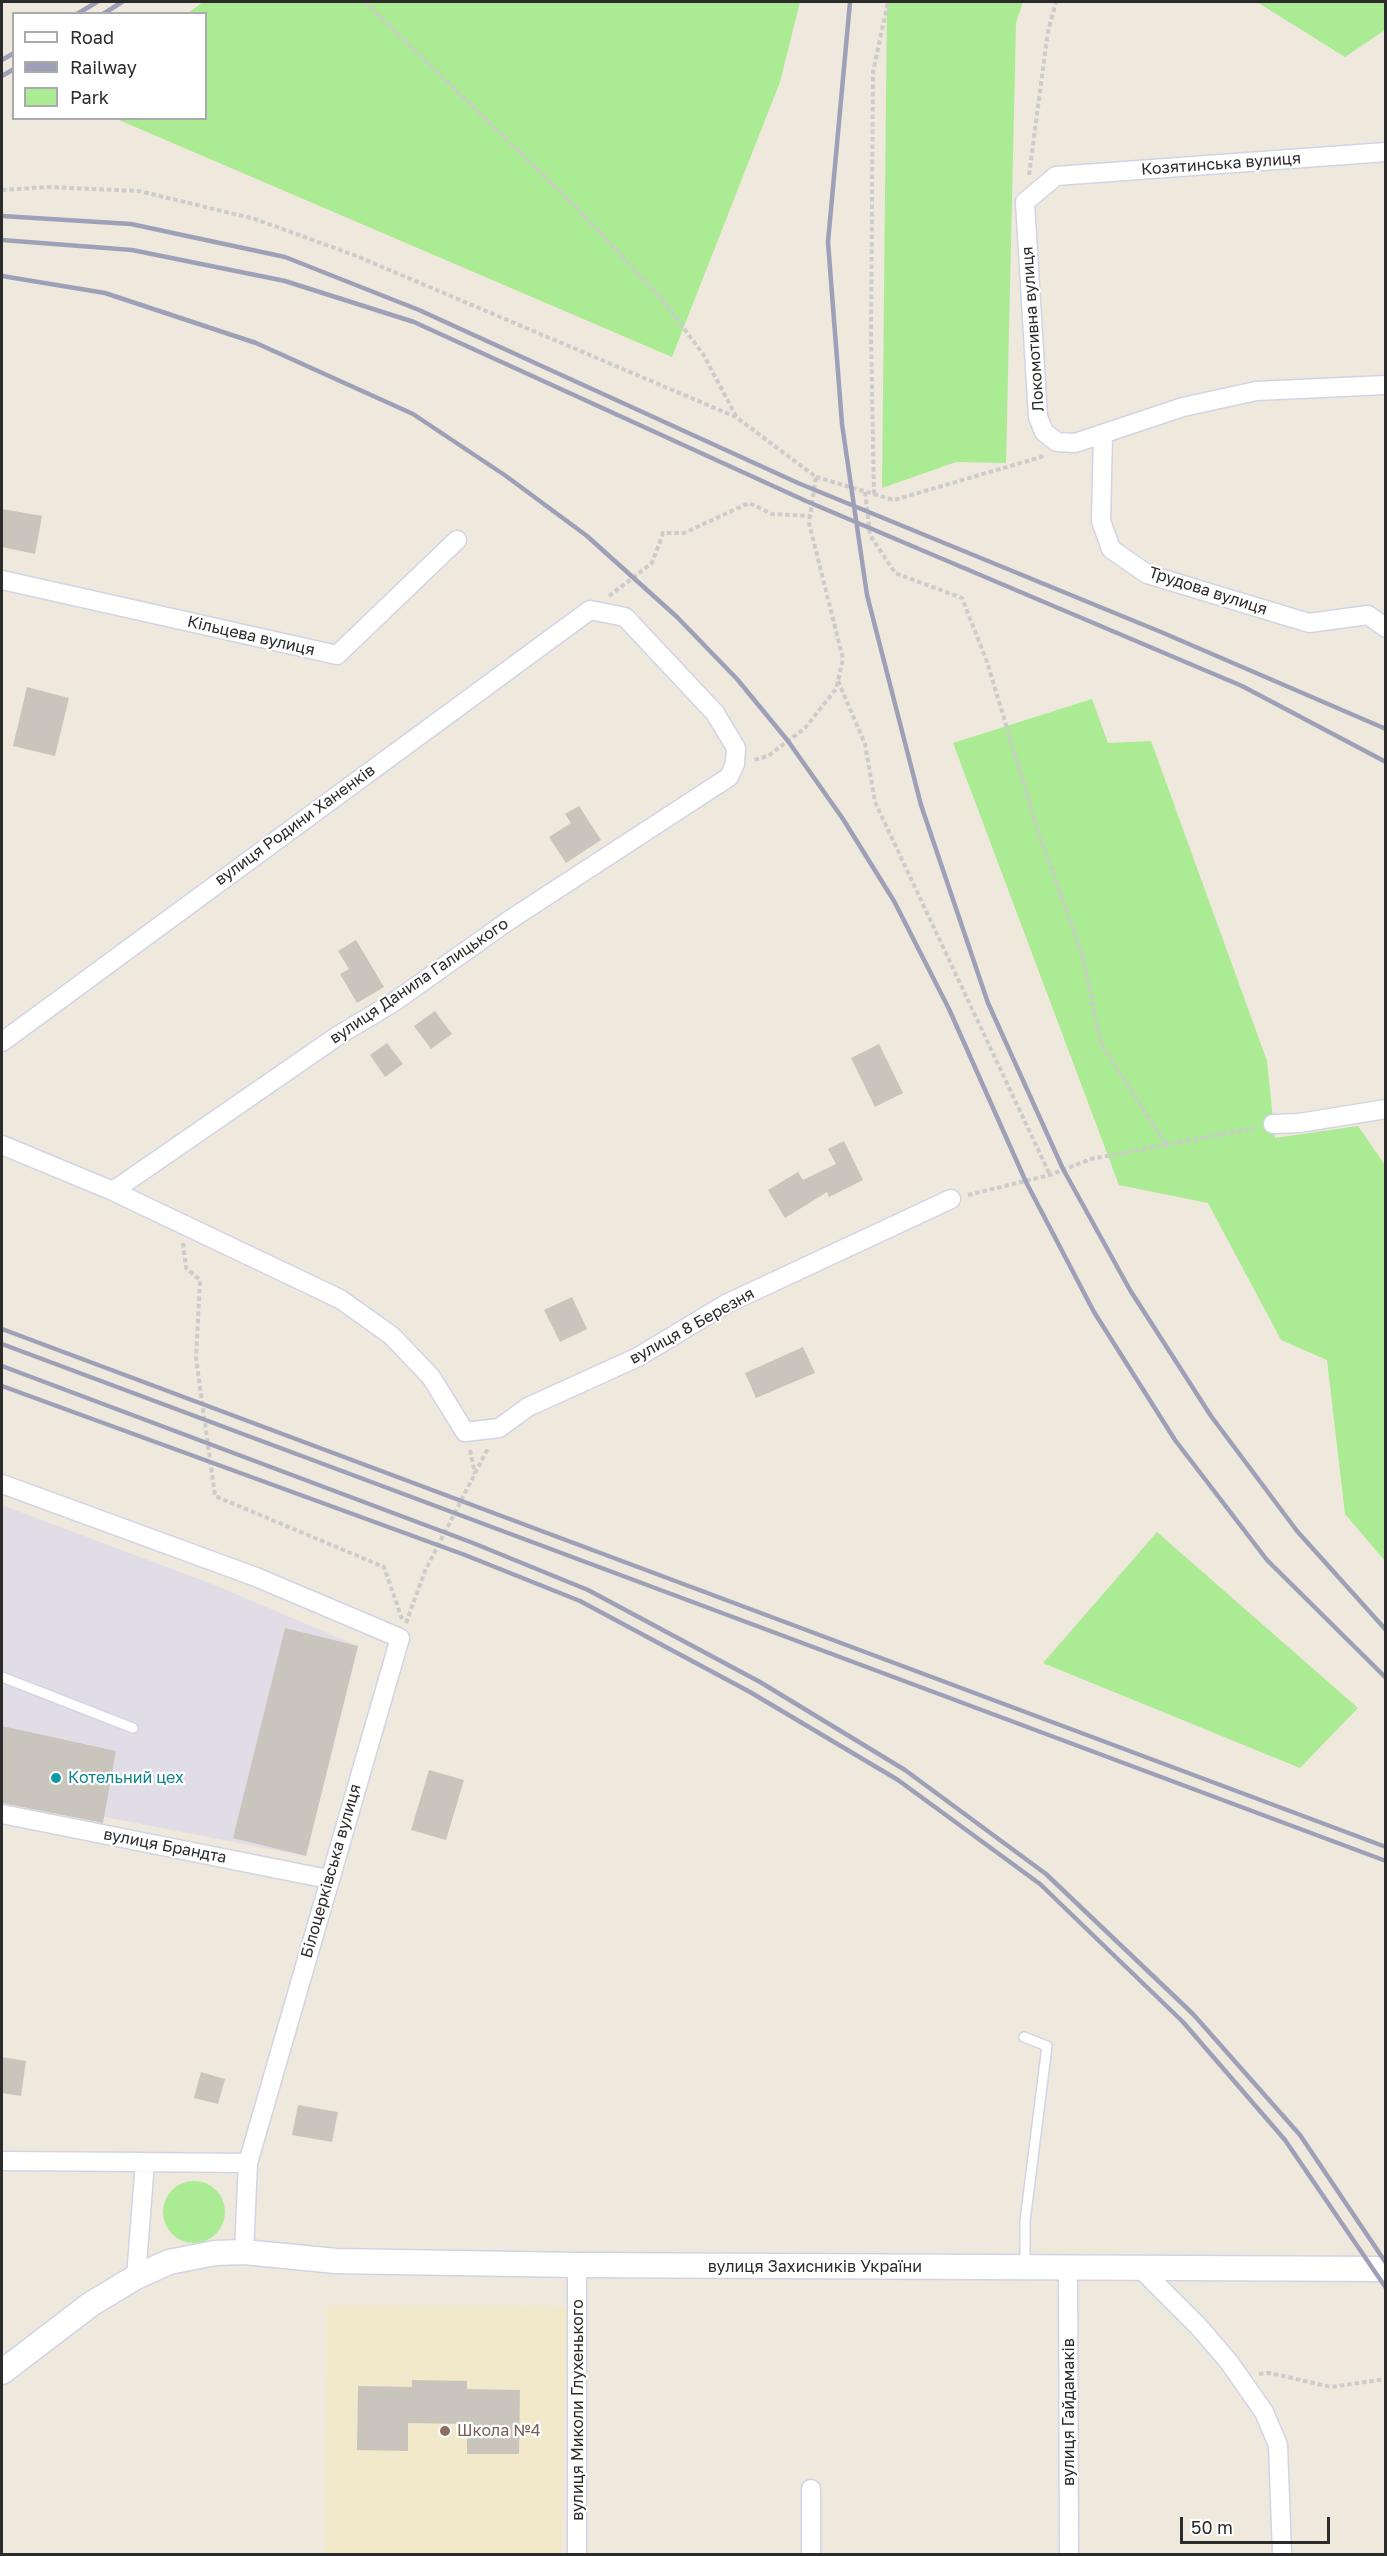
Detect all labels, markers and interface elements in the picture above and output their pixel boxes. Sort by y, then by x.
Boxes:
legend [12,12,207,120]
text: Road [70,26,114,48]
text: Railway [70,56,137,78]
text: Park [70,86,109,108]
street label: Козятинська вулиця [1140,149,1302,179]
street label: Локомотивна вулиця [1018,246,1048,412]
street label: Трудова вулиця [1146,563,1270,619]
street label: Кільцева вулиця [185,612,317,660]
street label: вулиця Родини Ханенків [211,760,379,890]
street label: вулиця Данила Галицького [326,914,512,1048]
street label: вулиця 8 Березня [626,1284,758,1368]
place label: Котельний цех [68,1768,184,1788]
marker: Котельний цех [49,1771,63,1785]
street label: Білоцерківська вулиця [297,1782,365,1960]
street label: вулиця Брандта [102,1825,228,1867]
street label: вулиця Захисників України [708,2257,922,2277]
street label: вулиця Миколи Глухенького [568,2299,588,2521]
street label: вулиця Гайдамаків [1059,2338,1079,2486]
place label: Школа №4 [457,2421,541,2441]
marker: Школа №4 [438,2424,452,2438]
scale bar [1183,2505,1333,2543]
text: 50 m [1191,2516,1233,2538]

